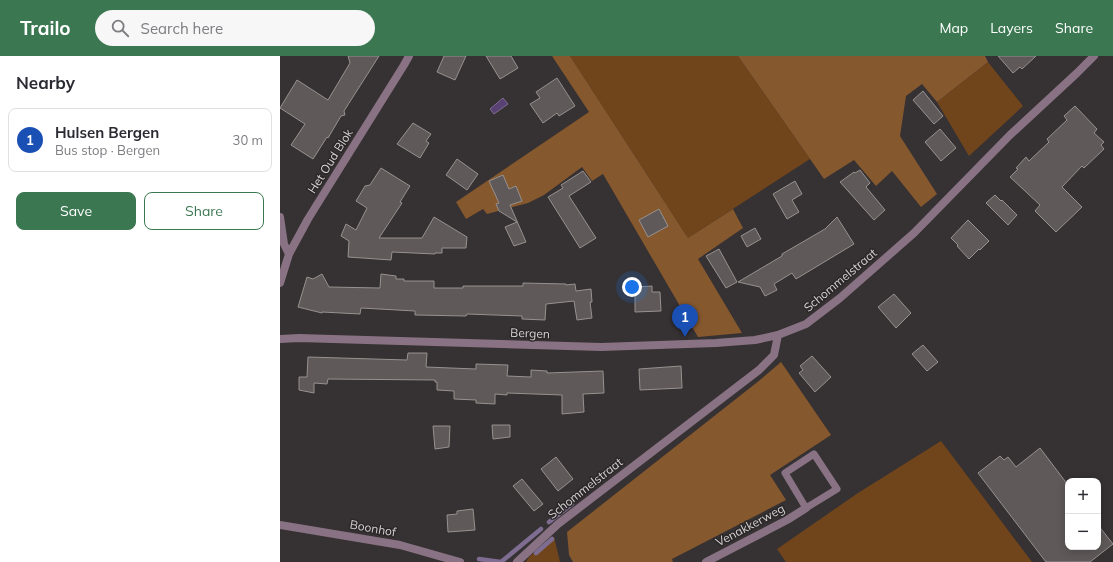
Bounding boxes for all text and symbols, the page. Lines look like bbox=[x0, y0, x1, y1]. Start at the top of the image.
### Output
search box bbox=[95, 10, 375, 46]
text: Trailo bbox=[20, 16, 71, 40]
icon: search bbox=[109, 17, 131, 39]
text: Search here bbox=[141, 19, 223, 38]
text: Map bbox=[939, 19, 968, 37]
text: Layers bbox=[990, 19, 1033, 37]
text: Share bbox=[1055, 19, 1093, 37]
text: Nearby bbox=[16, 72, 75, 93]
text: Hulsen Bergen bbox=[55, 123, 159, 142]
street label: Het Oud Blok bbox=[304, 125, 356, 196]
text: 1 bbox=[26, 132, 34, 148]
text: 30 m bbox=[233, 132, 263, 148]
text: Bus stop · Bergen bbox=[55, 142, 160, 158]
button: Save bbox=[16, 192, 136, 230]
button: Share bbox=[144, 192, 264, 230]
street label: Schommelstraat bbox=[800, 245, 880, 315]
your location bbox=[622, 277, 642, 297]
pin: 1 bbox=[672, 304, 698, 337]
street label: Bergen bbox=[510, 325, 550, 341]
street label: Schommelstraat bbox=[545, 454, 625, 522]
map controls bbox=[1065, 478, 1101, 550]
button: + bbox=[1065, 478, 1101, 514]
street label: Venakkerweg bbox=[713, 501, 787, 549]
button: − bbox=[1065, 514, 1101, 550]
street label: Boonhof bbox=[349, 517, 398, 540]

